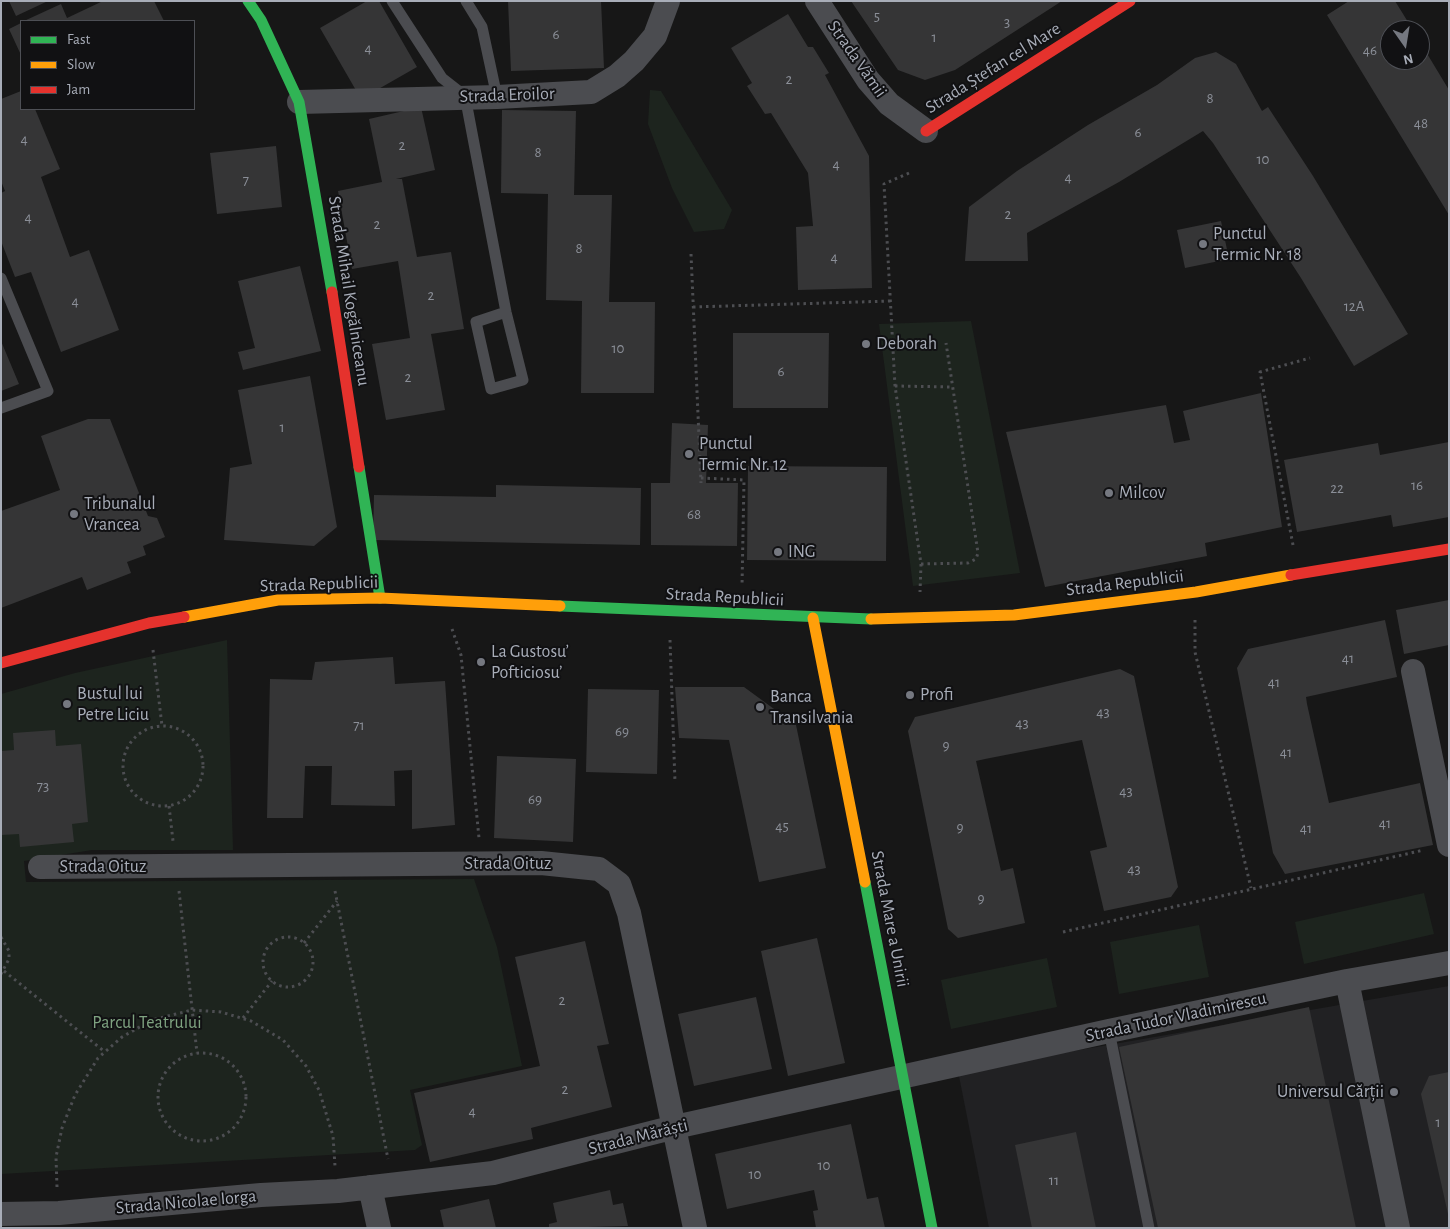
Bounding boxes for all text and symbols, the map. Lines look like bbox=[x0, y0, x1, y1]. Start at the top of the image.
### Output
house number: 5 bbox=[874, 7, 880, 25]
house number: 3 bbox=[1004, 13, 1010, 31]
street label: Strada Vămii bbox=[823, 16, 891, 102]
street label: Strada Ștefan cel Mare bbox=[921, 18, 1065, 118]
legend bbox=[20, 20, 195, 110]
north arrow bbox=[1380, 20, 1430, 70]
house number: 6 bbox=[552, 25, 560, 43]
house number: 1 bbox=[931, 28, 937, 46]
text: Fast bbox=[67, 32, 90, 47]
house number: 4 bbox=[364, 39, 372, 57]
house number: 46 bbox=[1363, 41, 1377, 59]
text: N bbox=[1402, 51, 1414, 67]
text: Slow bbox=[67, 57, 95, 72]
house number: 2 bbox=[786, 70, 792, 88]
text: Jam bbox=[67, 82, 90, 97]
street label: Strada Eroilor bbox=[459, 83, 555, 107]
house number: 8 bbox=[1206, 89, 1214, 107]
house number: 48 bbox=[1414, 114, 1428, 132]
house number: 6 bbox=[1134, 123, 1142, 141]
house number: 4 bbox=[20, 130, 28, 148]
house number: 2 bbox=[399, 136, 405, 154]
house number: 8 bbox=[534, 143, 542, 161]
house number: 10 bbox=[1256, 150, 1270, 168]
house number: 4 bbox=[832, 155, 840, 173]
house number: 4 bbox=[1064, 168, 1072, 186]
house number: 7 bbox=[243, 171, 249, 189]
street label: Strada Mihail Kogălniceanu bbox=[323, 195, 375, 387]
house number: 2 bbox=[1005, 205, 1011, 223]
house number: 4 bbox=[24, 208, 32, 226]
house number: 2 bbox=[374, 215, 380, 233]
place label: Punctul Termic Nr. 18 bbox=[1213, 223, 1302, 266]
marker: Punctul Termic Nr. 18 bbox=[1197, 238, 1209, 250]
house number: 8 bbox=[575, 239, 583, 257]
house number: 4 bbox=[830, 248, 838, 266]
house number: 2 bbox=[428, 286, 434, 304]
house number: 4 bbox=[71, 292, 79, 310]
house number: 12A bbox=[1344, 297, 1364, 315]
place label: Deborah bbox=[876, 333, 937, 355]
marker: Deborah bbox=[860, 338, 872, 350]
house number: 10 bbox=[611, 339, 625, 357]
house number: 6 bbox=[777, 362, 785, 380]
house number: 2 bbox=[405, 368, 411, 386]
house number: 1 bbox=[279, 418, 285, 436]
place label: Punctul Termic Nr. 12 bbox=[699, 433, 787, 476]
marker: Punctul Termic Nr. 12 bbox=[683, 448, 695, 460]
house number: 16 bbox=[1411, 476, 1423, 494]
house number: 22 bbox=[1330, 479, 1344, 497]
place label: Milcov bbox=[1119, 482, 1165, 504]
marker: Milcov bbox=[1103, 487, 1115, 499]
place label: Tribunalul Vrancea bbox=[84, 493, 156, 536]
house number: 68 bbox=[687, 505, 701, 523]
marker: Tribunalul Vrancea bbox=[68, 508, 80, 520]
place label: ING bbox=[788, 541, 816, 563]
marker: ING bbox=[772, 546, 784, 558]
street label: Strada Republicii bbox=[1065, 565, 1185, 601]
street label: Strada Republicii bbox=[259, 571, 379, 597]
street label: Strada Republicii bbox=[665, 583, 785, 611]
place label: La Gustosu’ Pofticiosu’ bbox=[491, 641, 569, 684]
house number: 41 bbox=[1342, 649, 1354, 667]
marker: La Gustosu’ Pofticiosu’ bbox=[475, 656, 487, 668]
house number: 41 bbox=[1268, 673, 1280, 691]
place label: Bustul lui Petre Liciu bbox=[77, 683, 149, 726]
place label: Profi bbox=[920, 684, 953, 706]
place label: Banca Transilvania bbox=[770, 686, 854, 729]
marker: Profi bbox=[904, 689, 916, 701]
marker: Bustul lui Petre Liciu bbox=[61, 698, 73, 710]
marker: Banca Transilvania bbox=[754, 701, 766, 713]
house number: 43 bbox=[1096, 703, 1110, 721]
house number: 43 bbox=[1015, 714, 1029, 732]
house number: 71 bbox=[353, 716, 365, 734]
house number: 69 bbox=[615, 722, 629, 740]
house number: 9 bbox=[942, 736, 950, 754]
house number: 41 bbox=[1280, 743, 1292, 761]
house number: 73 bbox=[37, 777, 49, 795]
house number: 43 bbox=[1119, 782, 1133, 800]
house number: 69 bbox=[528, 790, 542, 808]
house number: 41 bbox=[1379, 814, 1391, 832]
house number: 45 bbox=[775, 817, 789, 835]
house number: 9 bbox=[956, 818, 964, 836]
house number: 41 bbox=[1300, 819, 1312, 837]
street label: Strada Mare a Unirii bbox=[866, 849, 914, 989]
street label: Strada Oituz bbox=[465, 853, 551, 875]
street label: Strada Oituz bbox=[60, 856, 146, 878]
house number: 43 bbox=[1127, 860, 1141, 878]
house number: 9 bbox=[977, 889, 985, 907]
street label: Strada Tudor Vladimirescu bbox=[1084, 987, 1268, 1047]
house number: 2 bbox=[559, 991, 565, 1009]
park label: Parcul Teatrului bbox=[92, 1012, 202, 1034]
house number: 2 bbox=[562, 1080, 568, 1098]
place label: Universul Cărții bbox=[1277, 1081, 1384, 1103]
marker: Universul Cărții bbox=[1388, 1086, 1400, 1098]
house number: 4 bbox=[468, 1102, 476, 1120]
house number: 1 bbox=[1435, 1113, 1441, 1131]
street label: Strada Mărăști bbox=[586, 1114, 690, 1160]
house number: 10 bbox=[817, 1156, 831, 1174]
house number: 10 bbox=[748, 1165, 762, 1183]
house number: 11 bbox=[1049, 1171, 1059, 1189]
street label: Strada Nicolae Iorga bbox=[115, 1185, 257, 1219]

